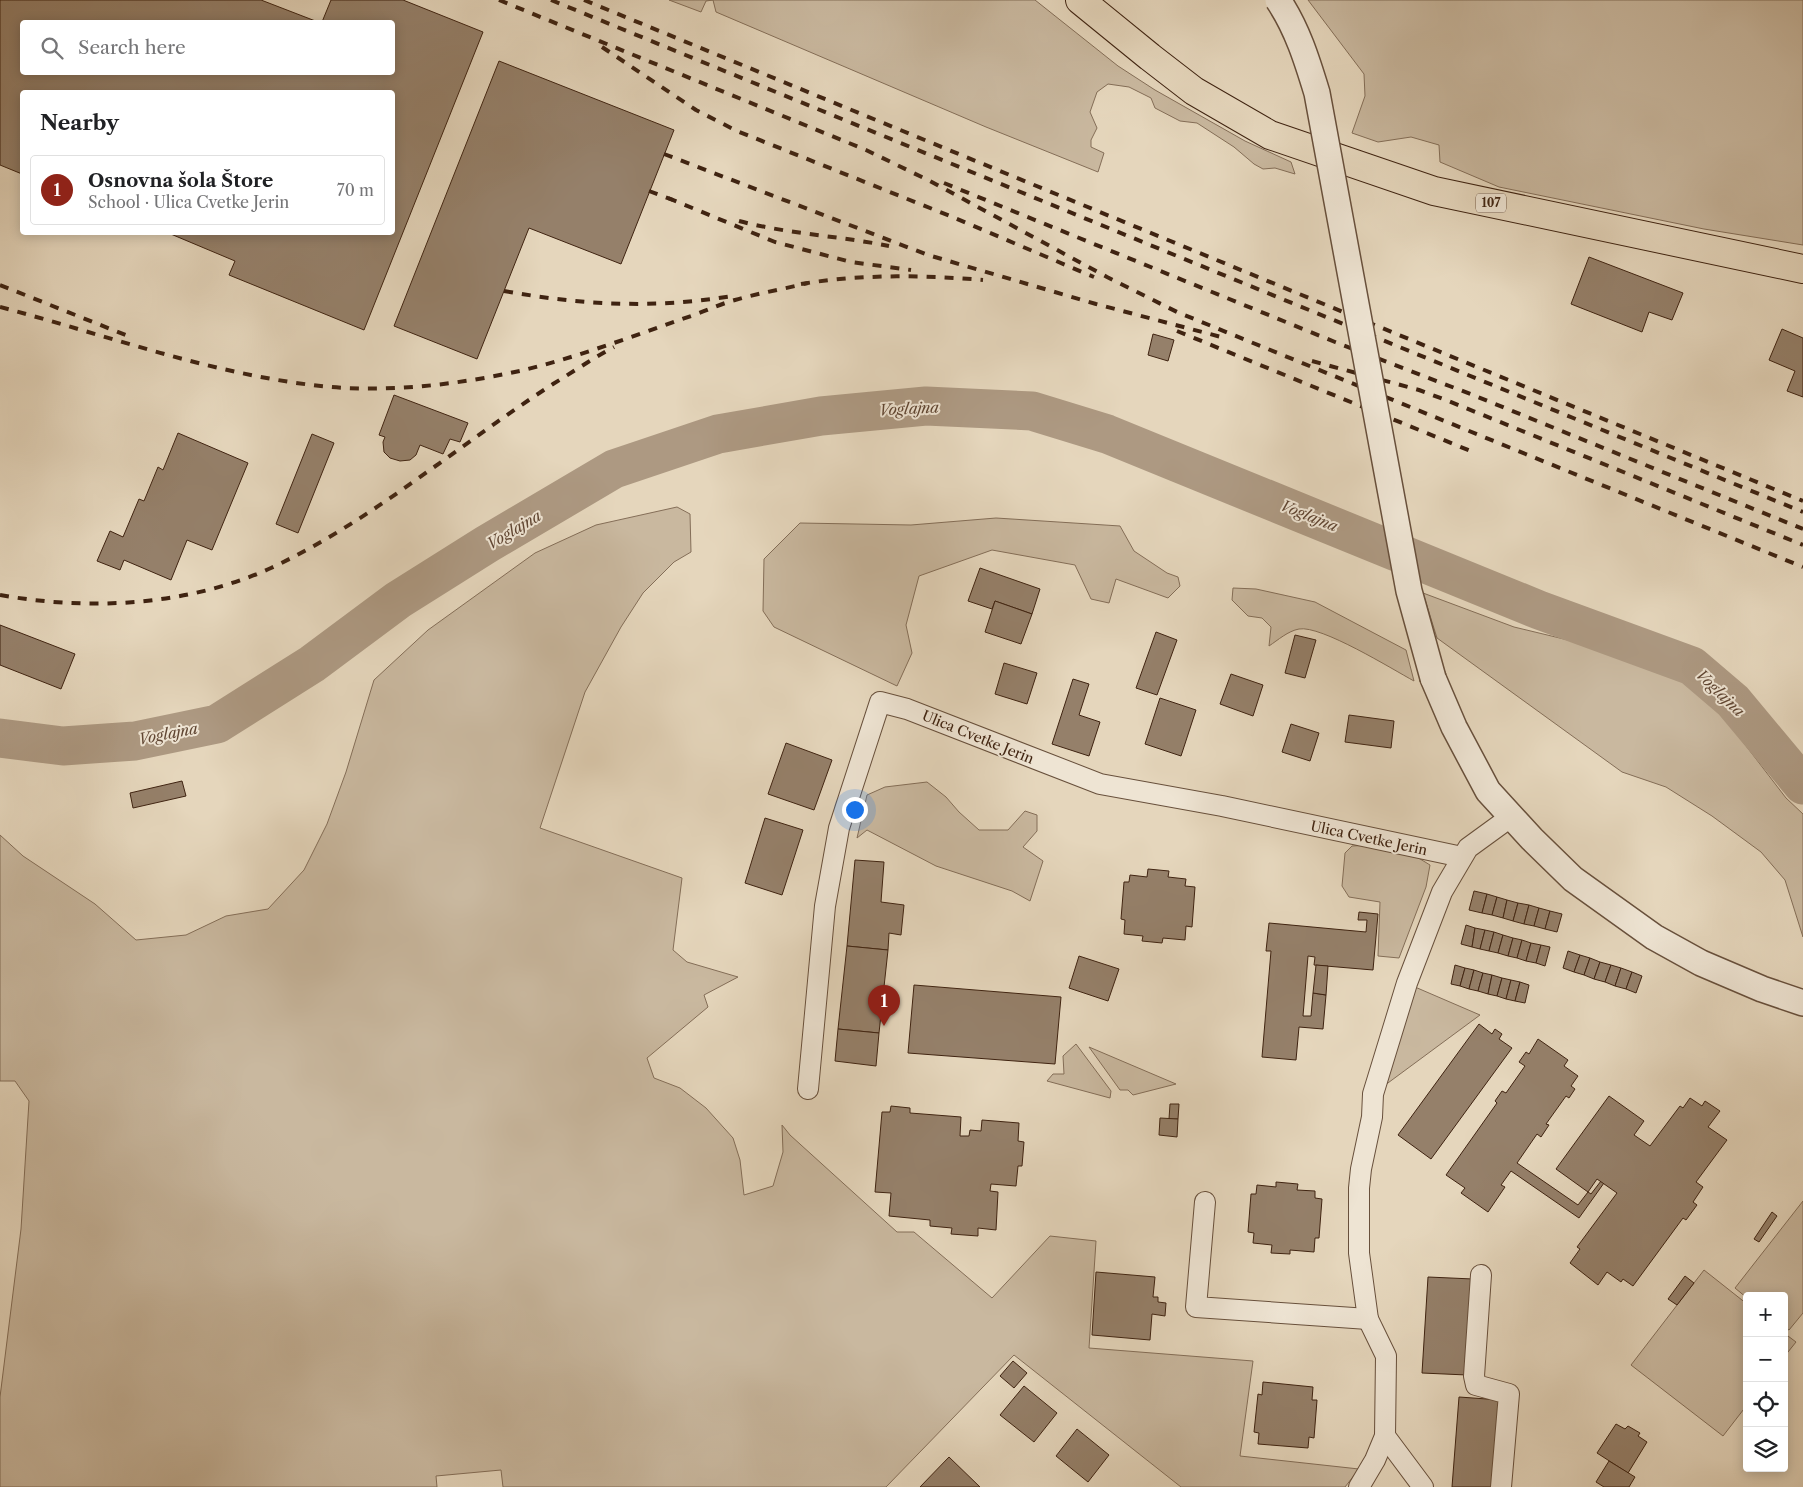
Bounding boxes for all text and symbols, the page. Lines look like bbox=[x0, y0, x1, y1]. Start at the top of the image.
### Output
search box bbox=[20, 20, 395, 75]
icon: search bbox=[38, 34, 66, 62]
text: Search here bbox=[78, 36, 186, 59]
text: Nearby bbox=[40, 110, 119, 135]
text: Osnovna šola Štore bbox=[88, 169, 273, 192]
text: 1 bbox=[53, 180, 61, 200]
text: 70 m bbox=[337, 180, 374, 200]
text: School · Ulica Cvetke Jerin bbox=[88, 192, 289, 212]
road number: 107 bbox=[1476, 194, 1506, 212]
water label: Voglajna bbox=[879, 397, 940, 420]
water label: Voglajna bbox=[1278, 495, 1341, 536]
water label: Voglajna bbox=[483, 506, 544, 553]
water label: Voglajna bbox=[1692, 665, 1749, 720]
street label: Ulica Cvetke Jerin bbox=[919, 706, 1037, 768]
water label: Voglajna bbox=[137, 718, 199, 749]
your location bbox=[842, 797, 868, 823]
street label: Ulica Cvetke Jerin bbox=[1309, 817, 1429, 859]
pin: 1 bbox=[868, 985, 900, 1026]
map controls bbox=[1743, 1292, 1788, 1472]
button: + bbox=[1743, 1292, 1788, 1337]
button: − bbox=[1743, 1337, 1788, 1382]
button: locate bbox=[1743, 1382, 1788, 1427]
button: layers bbox=[1743, 1427, 1788, 1472]

